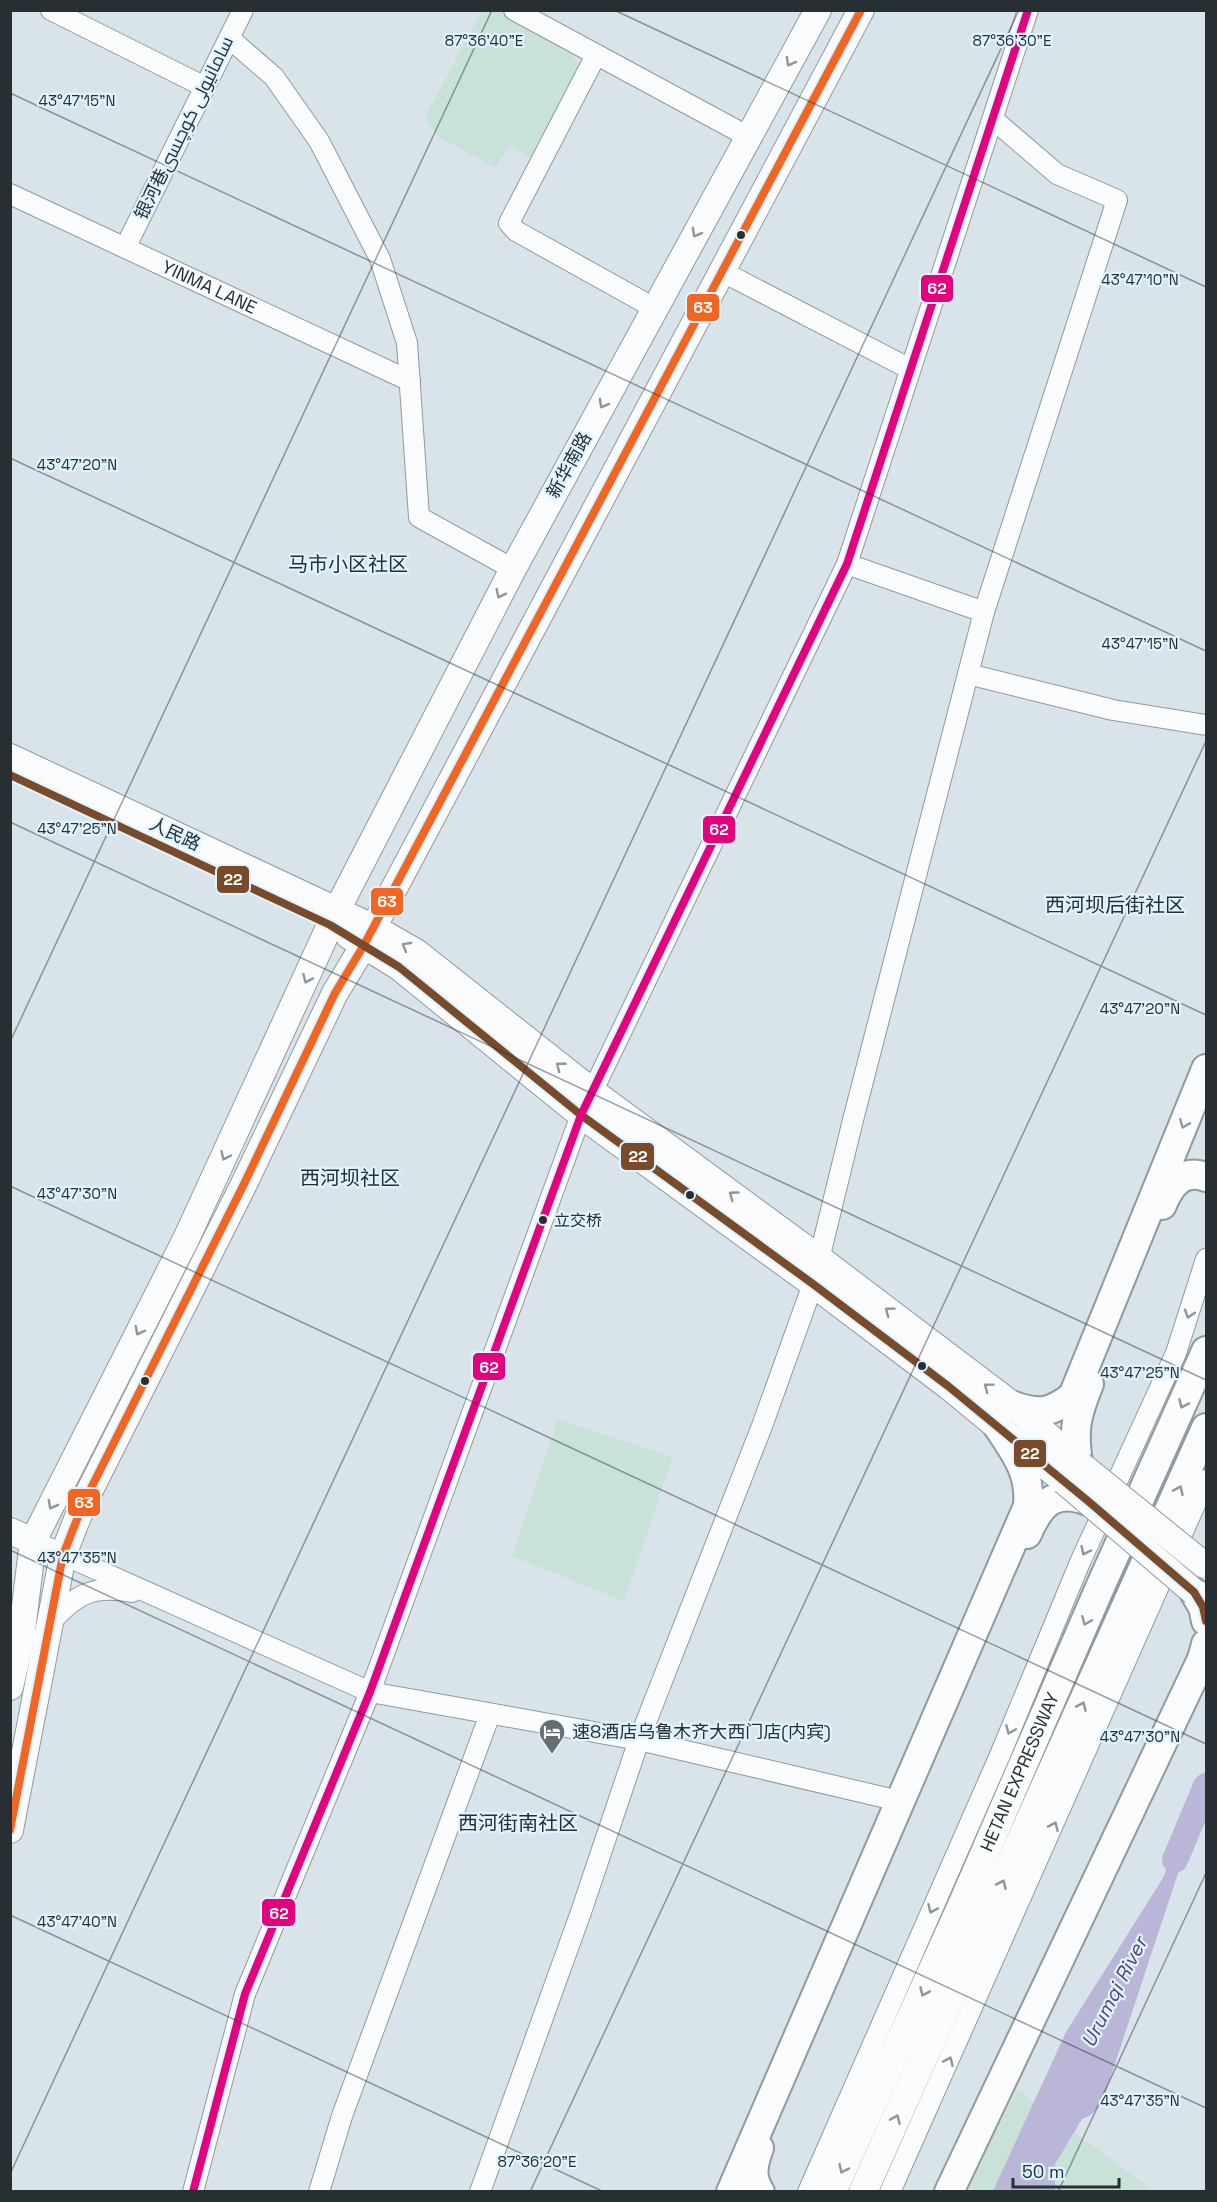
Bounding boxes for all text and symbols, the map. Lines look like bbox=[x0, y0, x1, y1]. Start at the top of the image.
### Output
text: 87°36'40"E bbox=[445, 31, 523, 50]
text: 87°36'30"E bbox=[973, 31, 1051, 50]
street label: 银河巷سامانيولى كوچىسى bbox=[129, 32, 239, 224]
one-way arrow bbox=[786, 56, 797, 66]
text: 43°47'15"N bbox=[39, 91, 115, 110]
one-way arrow bbox=[692, 227, 703, 237]
unlabelled marker bbox=[735, 229, 747, 241]
street label: YINMA LANE bbox=[158, 255, 261, 319]
text: 43°47'10"N bbox=[1101, 270, 1179, 289]
line badge: 62 bbox=[920, 274, 954, 303]
text: 62 bbox=[927, 278, 947, 299]
line badge: 63 bbox=[686, 293, 720, 322]
text: 63 bbox=[693, 297, 713, 318]
one-way arrow bbox=[599, 398, 610, 408]
street label: 新华南路 bbox=[541, 428, 596, 502]
text: 43°47'20"N bbox=[37, 455, 117, 474]
district label: 马市小区社区 bbox=[288, 551, 408, 577]
one-way arrow bbox=[496, 588, 507, 598]
text: 43°47'15"N bbox=[1102, 634, 1178, 653]
street label: 人民路 bbox=[146, 812, 205, 855]
line badge: 62 bbox=[702, 815, 736, 844]
text: 43°47'25"N bbox=[37, 819, 117, 838]
text: 62 bbox=[709, 819, 729, 840]
line badge: 22 bbox=[216, 865, 250, 894]
text: 22 bbox=[223, 869, 243, 890]
line badge: 63 bbox=[370, 887, 404, 916]
text: 63 bbox=[377, 891, 397, 912]
district label: 西河坝后街社区 bbox=[1045, 892, 1185, 918]
one-way arrow bbox=[402, 942, 412, 953]
one-way arrow bbox=[302, 972, 314, 983]
text: 43°47'20"N bbox=[1100, 999, 1180, 1018]
one-way arrow bbox=[556, 1062, 567, 1073]
one-way arrow bbox=[1179, 1117, 1191, 1128]
line badge: 22 bbox=[620, 1142, 655, 1171]
text: 22 bbox=[628, 1146, 648, 1167]
one-way arrow bbox=[220, 1149, 232, 1160]
district label: 西河坝社区 bbox=[300, 1165, 400, 1191]
text: 43°47'30"N bbox=[37, 1184, 117, 1203]
unlabelled marker bbox=[684, 1189, 696, 1201]
one-way arrow bbox=[729, 1191, 740, 1202]
place label: 立交桥 bbox=[554, 1210, 602, 1231]
marker: 立交桥 bbox=[537, 1214, 549, 1226]
one-way arrow bbox=[885, 1308, 896, 1319]
one-way arrow bbox=[1184, 1308, 1196, 1319]
one-way arrow bbox=[135, 1325, 147, 1336]
line badge: 62 bbox=[472, 1352, 506, 1381]
text: 62 bbox=[479, 1357, 499, 1378]
unlabelled marker bbox=[916, 1360, 928, 1372]
text: 43°47'25"N bbox=[1100, 1363, 1180, 1382]
unlabelled marker bbox=[139, 1375, 151, 1387]
one-way arrow bbox=[984, 1383, 995, 1394]
one-way arrow bbox=[1178, 1398, 1190, 1409]
line badge: 22 bbox=[1013, 1439, 1047, 1468]
text: 22 bbox=[1020, 1443, 1040, 1464]
one-way arrow bbox=[1172, 1485, 1184, 1496]
line badge: 63 bbox=[67, 1488, 101, 1517]
text: 63 bbox=[74, 1492, 94, 1513]
one-way arrow bbox=[48, 1499, 59, 1510]
one-way arrow bbox=[1081, 1544, 1093, 1555]
text: 43°47'35"N bbox=[37, 1548, 117, 1567]
one-way arrow bbox=[1081, 1614, 1093, 1625]
street label: HETAN EXPRESSWAY bbox=[975, 1689, 1064, 1855]
one-way arrow bbox=[1075, 1701, 1087, 1712]
hotel icon: 速8酒店乌鲁木齐大西门店(内宾) bbox=[537, 1717, 567, 1755]
place label: 速8酒店乌鲁木齐大西门店(内宾) bbox=[572, 1720, 831, 1743]
one-way arrow bbox=[1005, 1724, 1017, 1735]
text: 43°47'30"N bbox=[1100, 1727, 1180, 1746]
district label: 西河街南社区 bbox=[458, 1810, 578, 1836]
one-way arrow bbox=[1046, 1821, 1058, 1832]
one-way arrow bbox=[995, 1879, 1007, 1890]
line badge: 62 bbox=[261, 1898, 296, 1927]
text: 62 bbox=[269, 1903, 289, 1924]
one-way arrow bbox=[927, 1903, 939, 1914]
text: 43°47'40"N bbox=[37, 1912, 117, 1931]
water label: Urumqi River bbox=[1075, 1930, 1154, 2052]
one-way arrow bbox=[919, 1985, 931, 1996]
one-way arrow bbox=[941, 2057, 953, 2068]
text: 43°47'35"N bbox=[1100, 2091, 1180, 2110]
one-way arrow bbox=[889, 2114, 901, 2125]
scale bar bbox=[1013, 2151, 1120, 2189]
text: 87°36'20"E bbox=[498, 2152, 576, 2171]
text: 50 m bbox=[1022, 2160, 1064, 2183]
one-way arrow bbox=[838, 2163, 850, 2174]

